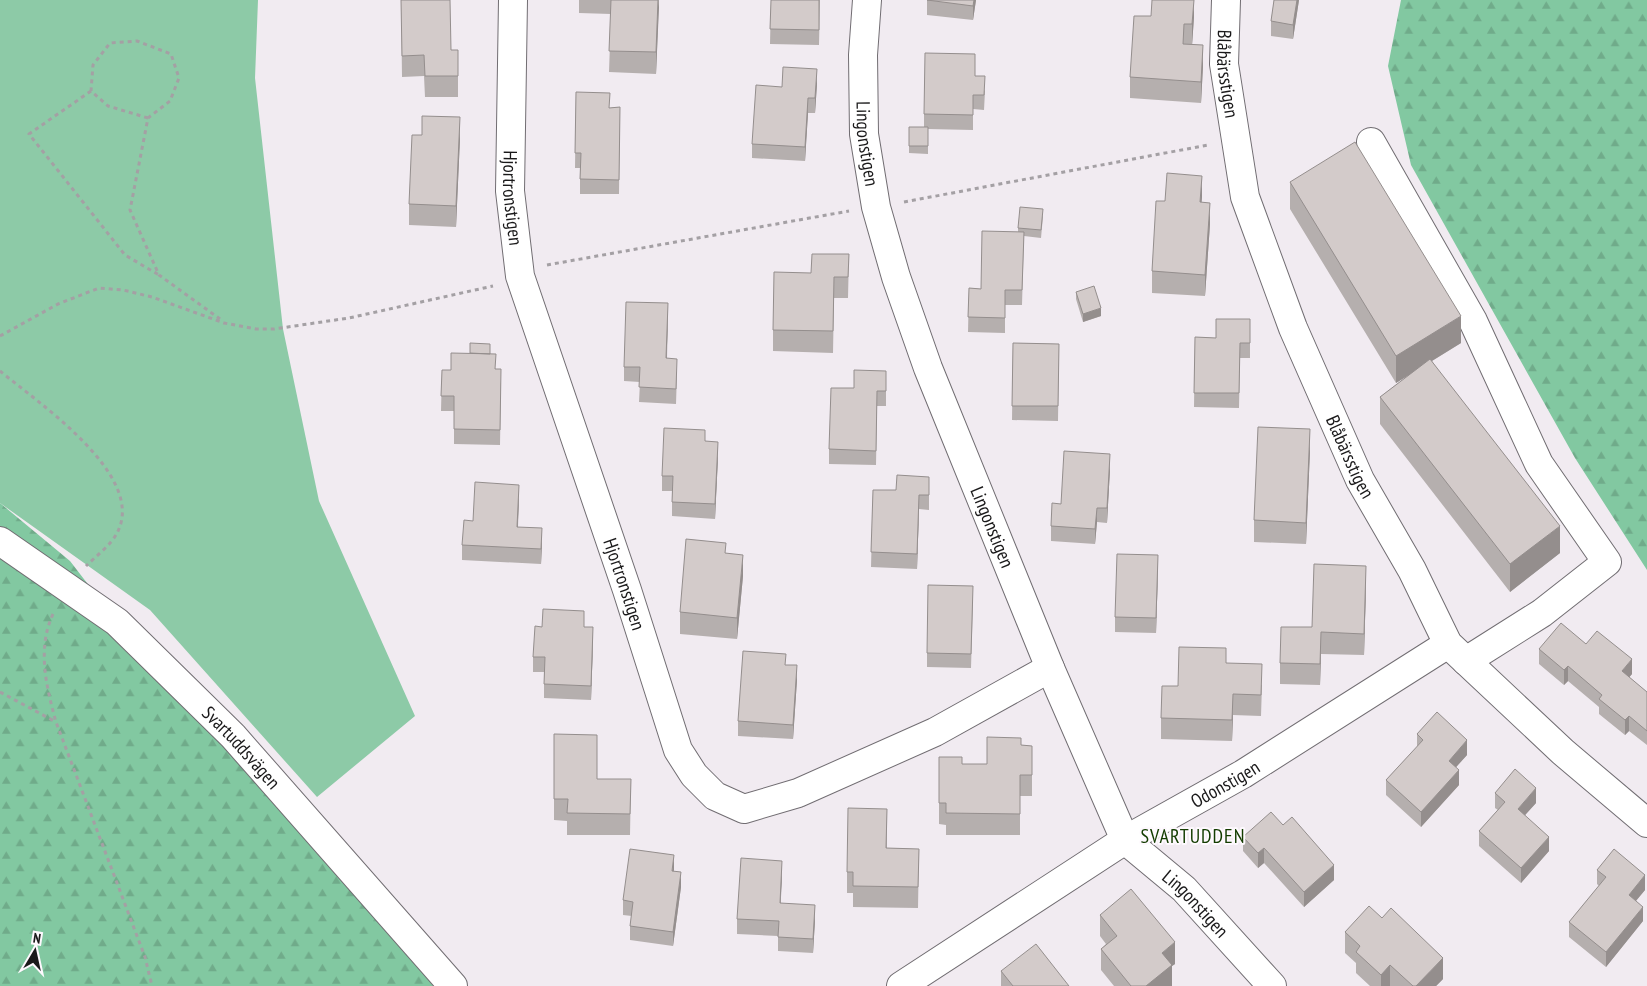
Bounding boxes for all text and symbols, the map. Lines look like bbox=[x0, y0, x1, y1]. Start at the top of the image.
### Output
street label: Blåbärsstigen bbox=[1212, 29, 1244, 120]
street label: Lingonstigen bbox=[852, 101, 884, 188]
street label: Hjortronstigen bbox=[498, 150, 528, 247]
street label: Blåbärsstigen bbox=[1321, 411, 1380, 503]
street label: Lingonstigen bbox=[965, 483, 1020, 571]
street label: Hjortronstigen bbox=[598, 535, 651, 633]
street label: Svartuddsvägen bbox=[197, 701, 286, 794]
street label: Odonstigen bbox=[1186, 755, 1264, 813]
district label: SVARTUDDEN bbox=[1141, 823, 1245, 849]
street label: Lingonstigen bbox=[1158, 864, 1234, 942]
north arrow bbox=[10, 926, 60, 976]
text: N bbox=[32, 929, 42, 948]

